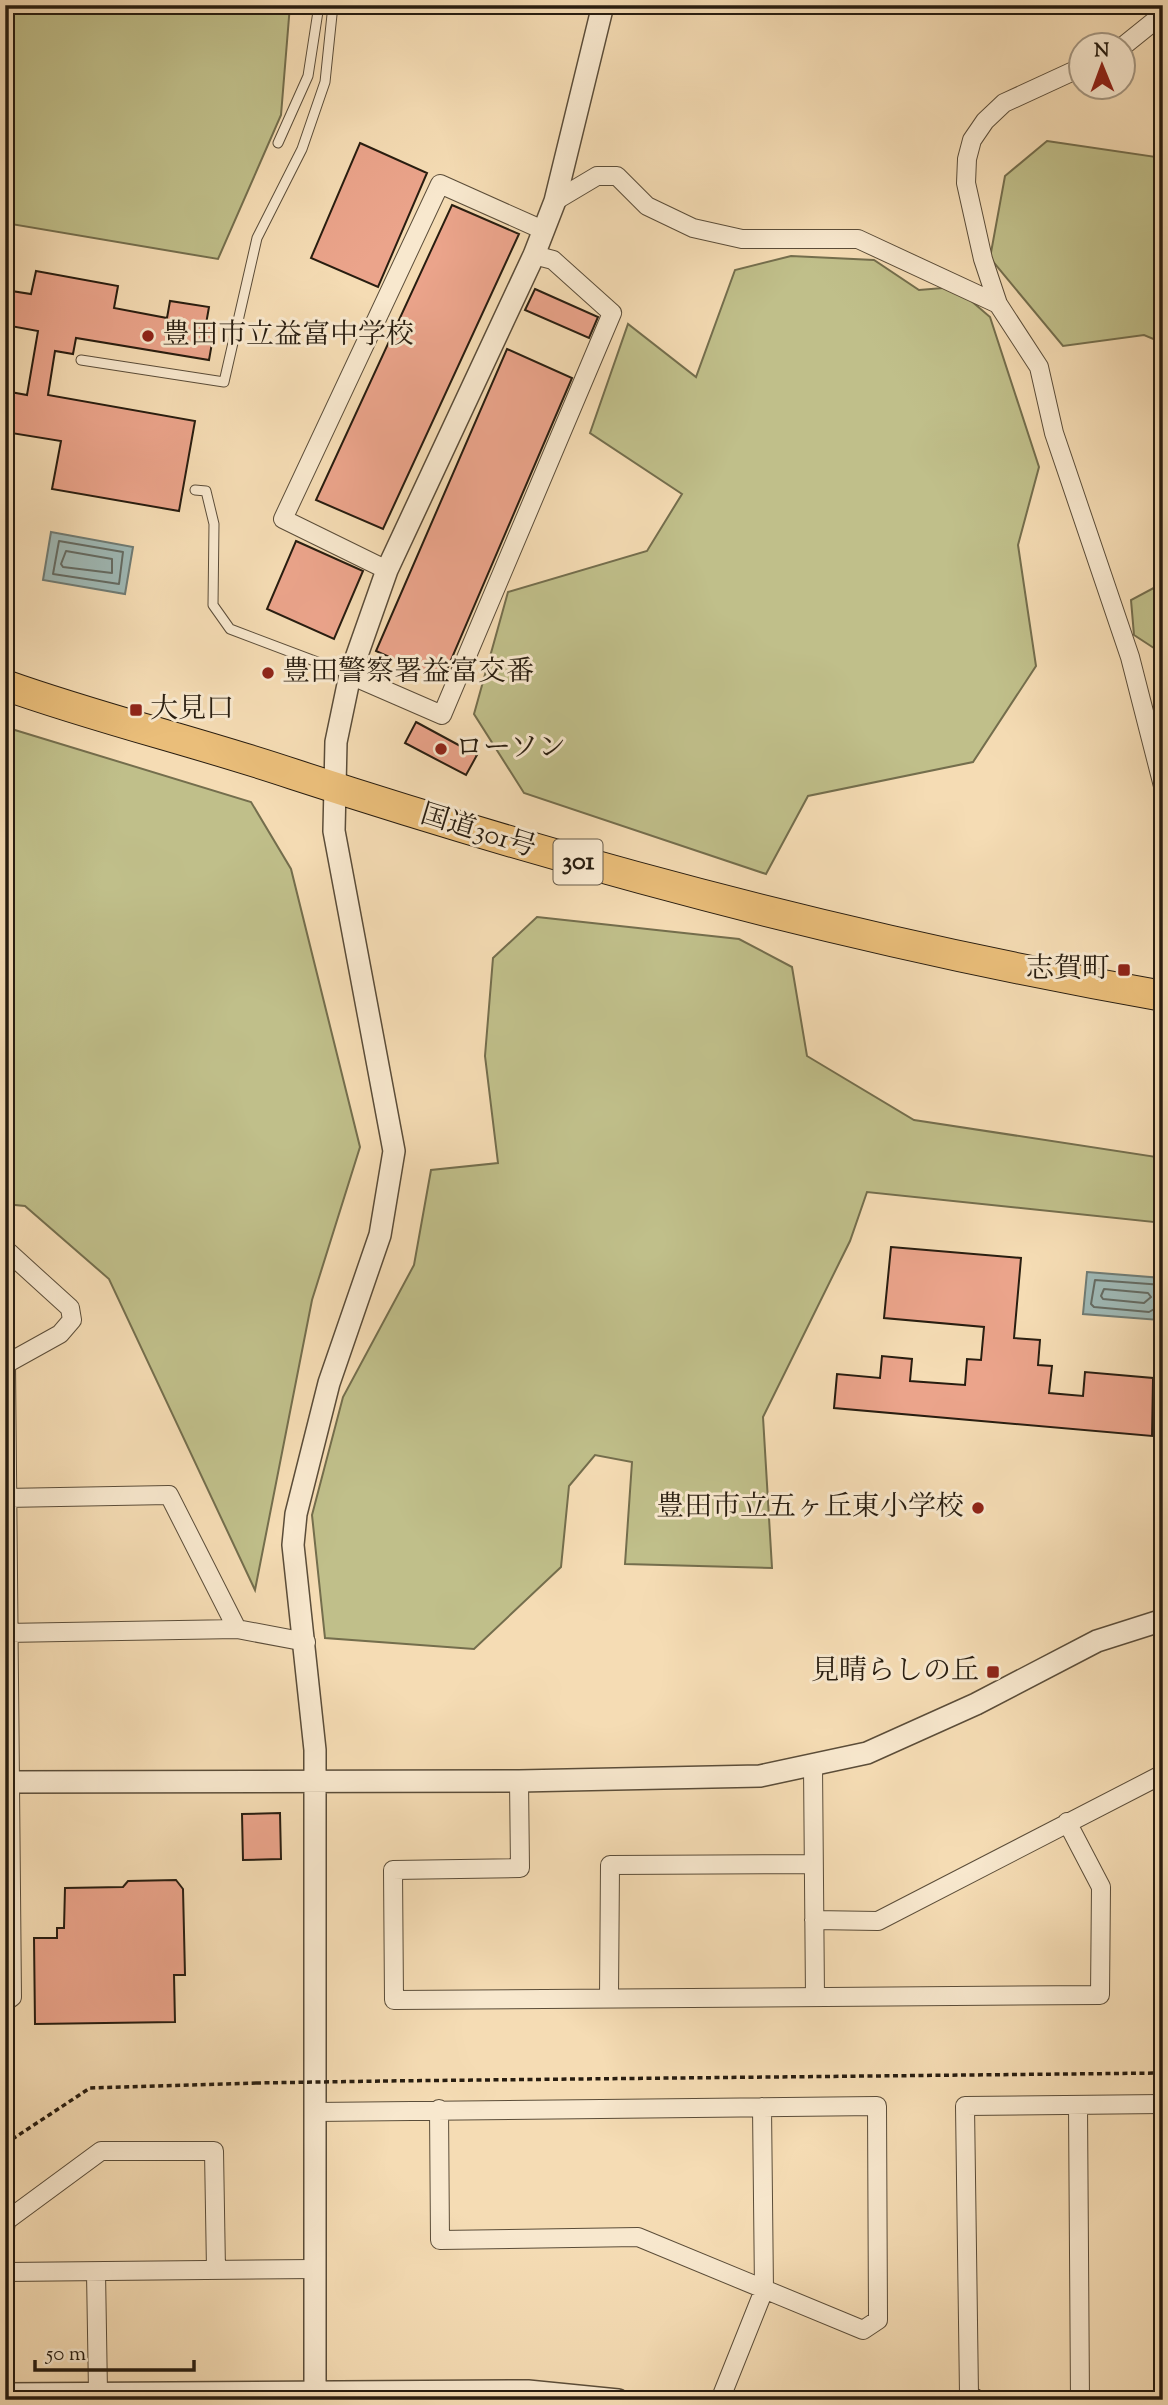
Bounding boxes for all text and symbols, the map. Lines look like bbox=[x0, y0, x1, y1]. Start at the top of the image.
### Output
north arrow bbox=[1066, 32, 1136, 102]
text: N bbox=[1094, 38, 1110, 65]
place label: 豊田市立益富中学校 bbox=[162, 316, 414, 356]
marker: 豊田市立益富中学校 bbox=[140, 328, 156, 344]
place label: 豊田警察署益富交番 bbox=[282, 653, 534, 693]
marker: 豊田警察署益富交番 bbox=[260, 665, 276, 681]
place label: 大見口 bbox=[150, 690, 234, 730]
marker: 大見口 bbox=[128, 702, 144, 718]
place label: ローソン bbox=[455, 729, 566, 769]
marker: ローソン bbox=[433, 741, 449, 757]
street label: 国道301号 bbox=[415, 795, 541, 869]
road number: 301 bbox=[554, 840, 602, 884]
place label: 志賀町 bbox=[1026, 950, 1110, 990]
marker: 志賀町 bbox=[1116, 962, 1132, 978]
place label: 豊田市立五ヶ丘東小学校 bbox=[656, 1488, 964, 1528]
marker: 豊田市立五ヶ丘東小学校 bbox=[970, 1500, 986, 1516]
place label: 見晴らしの丘 bbox=[811, 1652, 979, 1692]
marker: 見晴らしの丘 bbox=[985, 1664, 1001, 1680]
scale bar bbox=[35, 2328, 194, 2372]
text: 50 m bbox=[45, 2340, 86, 2370]

